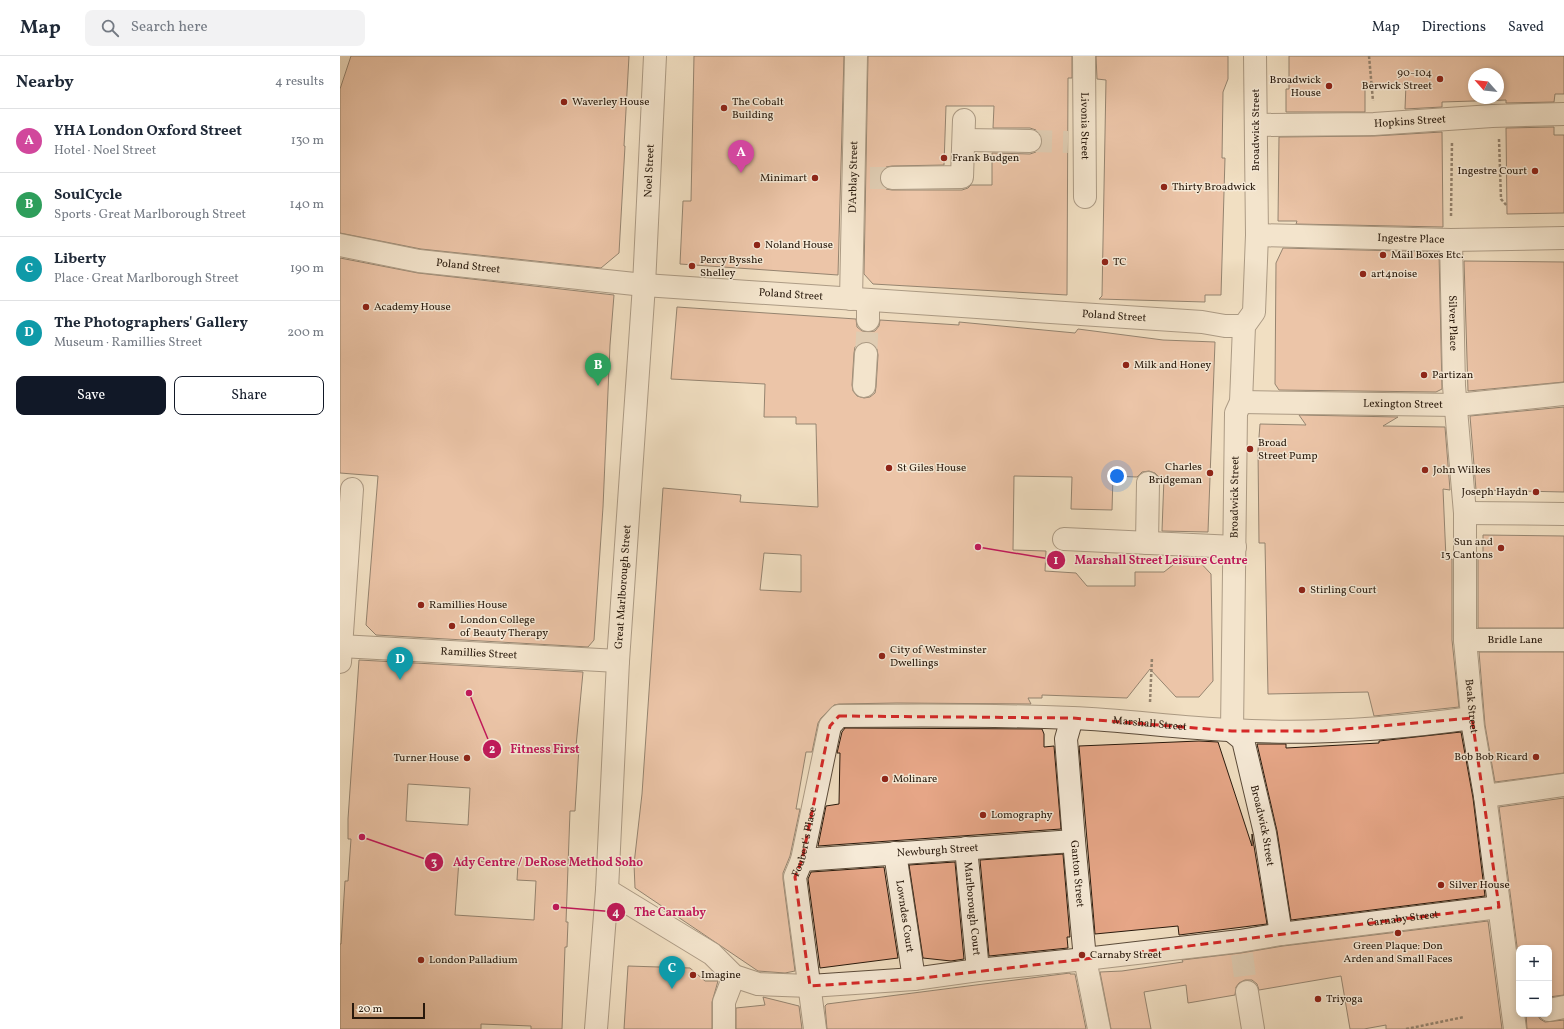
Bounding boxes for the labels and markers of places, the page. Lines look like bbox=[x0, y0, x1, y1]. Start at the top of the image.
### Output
place label: 90-104 Berwick Street bbox=[1362, 66, 1432, 94]
place label: Broadwick House bbox=[1270, 73, 1321, 101]
marker: 90-104 Berwick Street bbox=[1435, 74, 1445, 84]
marker: Broadwick House bbox=[1324, 81, 1334, 91]
place label: Waverley House bbox=[572, 95, 649, 110]
place label: The Cobalt Building bbox=[732, 95, 784, 123]
marker: Waverley House bbox=[559, 97, 569, 107]
marker: The Cobalt Building bbox=[719, 103, 729, 113]
pin: A bbox=[728, 140, 754, 173]
place label: Frank Budgen bbox=[952, 151, 1020, 166]
marker: Frank Budgen bbox=[939, 153, 949, 163]
place label: Ingestre Court bbox=[1457, 164, 1527, 179]
marker: Ingestre Court bbox=[1530, 166, 1540, 176]
place label: Minimart bbox=[760, 171, 807, 186]
marker: Minimart bbox=[810, 173, 820, 183]
place label: Thirty Broadwick bbox=[1172, 180, 1256, 195]
marker: Thirty Broadwick bbox=[1159, 182, 1169, 192]
place label: Noland House bbox=[765, 238, 833, 253]
marker: Noland House bbox=[752, 240, 762, 250]
place label: Mail Boxes Etc. bbox=[1391, 248, 1464, 263]
marker: Mail Boxes Etc. bbox=[1378, 250, 1388, 260]
place label: Percy Bysshe Shelley bbox=[700, 253, 763, 281]
place label: TC bbox=[1113, 255, 1127, 270]
marker: TC bbox=[1100, 257, 1110, 267]
marker: Percy Bysshe Shelley bbox=[687, 261, 697, 271]
place label: art4noise bbox=[1371, 267, 1417, 282]
marker: art4noise bbox=[1358, 269, 1368, 279]
place label: Academy House bbox=[374, 300, 451, 315]
marker: Academy House bbox=[361, 302, 371, 312]
pin: B bbox=[585, 353, 611, 386]
place label: Milk and Honey bbox=[1134, 358, 1211, 373]
marker: Milk and Honey bbox=[1121, 360, 1131, 370]
place label: Partizan bbox=[1432, 368, 1474, 383]
marker: Partizan bbox=[1419, 370, 1429, 380]
place label: Broad Street Pump bbox=[1258, 436, 1318, 464]
marker: Broad Street Pump bbox=[1245, 444, 1255, 454]
place label: Charles Bridgeman bbox=[1148, 460, 1202, 488]
place label: St Giles House bbox=[897, 461, 966, 476]
marker: St Giles House bbox=[884, 463, 894, 473]
place label: John Wilkes bbox=[1433, 463, 1491, 478]
marker: John Wilkes bbox=[1420, 465, 1430, 475]
marker: Charles Bridgeman bbox=[1205, 468, 1215, 478]
place label: Joseph Haydn bbox=[1462, 485, 1528, 500]
marker: Joseph Haydn bbox=[1531, 487, 1541, 497]
place label: Sun and 13 Cantons bbox=[1441, 535, 1493, 563]
marker: Sun and 13 Cantons bbox=[1496, 543, 1506, 553]
callout: Marshall Street Leisure Centre bbox=[1046, 548, 1255, 572]
place label: Stirling Court bbox=[1310, 583, 1377, 598]
marker: Stirling Court bbox=[1297, 585, 1307, 595]
place label: Ramillies House bbox=[429, 598, 507, 613]
marker: Ramillies House bbox=[416, 600, 426, 610]
place label: London College of Beauty Therapy bbox=[460, 613, 548, 641]
marker: London College of Beauty Therapy bbox=[447, 621, 457, 631]
place label: City of Westminster Dwellings bbox=[890, 643, 987, 671]
pin: D bbox=[387, 647, 413, 680]
marker: City of Westminster Dwellings bbox=[877, 651, 887, 661]
callout: Fitness First bbox=[482, 737, 587, 761]
place label: Bob Bob Ricard bbox=[1454, 750, 1528, 765]
place label: Turner House bbox=[393, 751, 459, 766]
marker: Bob Bob Ricard bbox=[1531, 752, 1541, 762]
marker: Turner House bbox=[462, 753, 472, 763]
place label: Molinare bbox=[893, 772, 937, 787]
marker: Molinare bbox=[880, 774, 890, 784]
place label: Lomography bbox=[991, 808, 1053, 823]
marker: Lomography bbox=[978, 810, 988, 820]
callout: Ady Centre / DeRose Method Soho bbox=[424, 850, 651, 874]
place label: Silver House bbox=[1449, 878, 1510, 893]
marker: Silver House bbox=[1436, 880, 1446, 890]
callout: The Carnaby bbox=[606, 900, 714, 924]
marker: Green Plaque: Don Arden and Small Faces bbox=[1393, 928, 1403, 938]
place label: Green Plaque: Don Arden and Small Faces bbox=[1344, 939, 1453, 967]
place label: Carnaby Street bbox=[1090, 948, 1162, 963]
marker: Carnaby Street bbox=[1077, 950, 1087, 960]
place label: London Palladium bbox=[429, 953, 518, 968]
marker: London Palladium bbox=[416, 955, 426, 965]
pin: C bbox=[659, 956, 685, 989]
place label: Imagine bbox=[701, 968, 741, 983]
marker: Imagine bbox=[688, 970, 698, 980]
place label: Triyoga bbox=[1326, 992, 1363, 1007]
marker: Triyoga bbox=[1313, 994, 1323, 1004]

